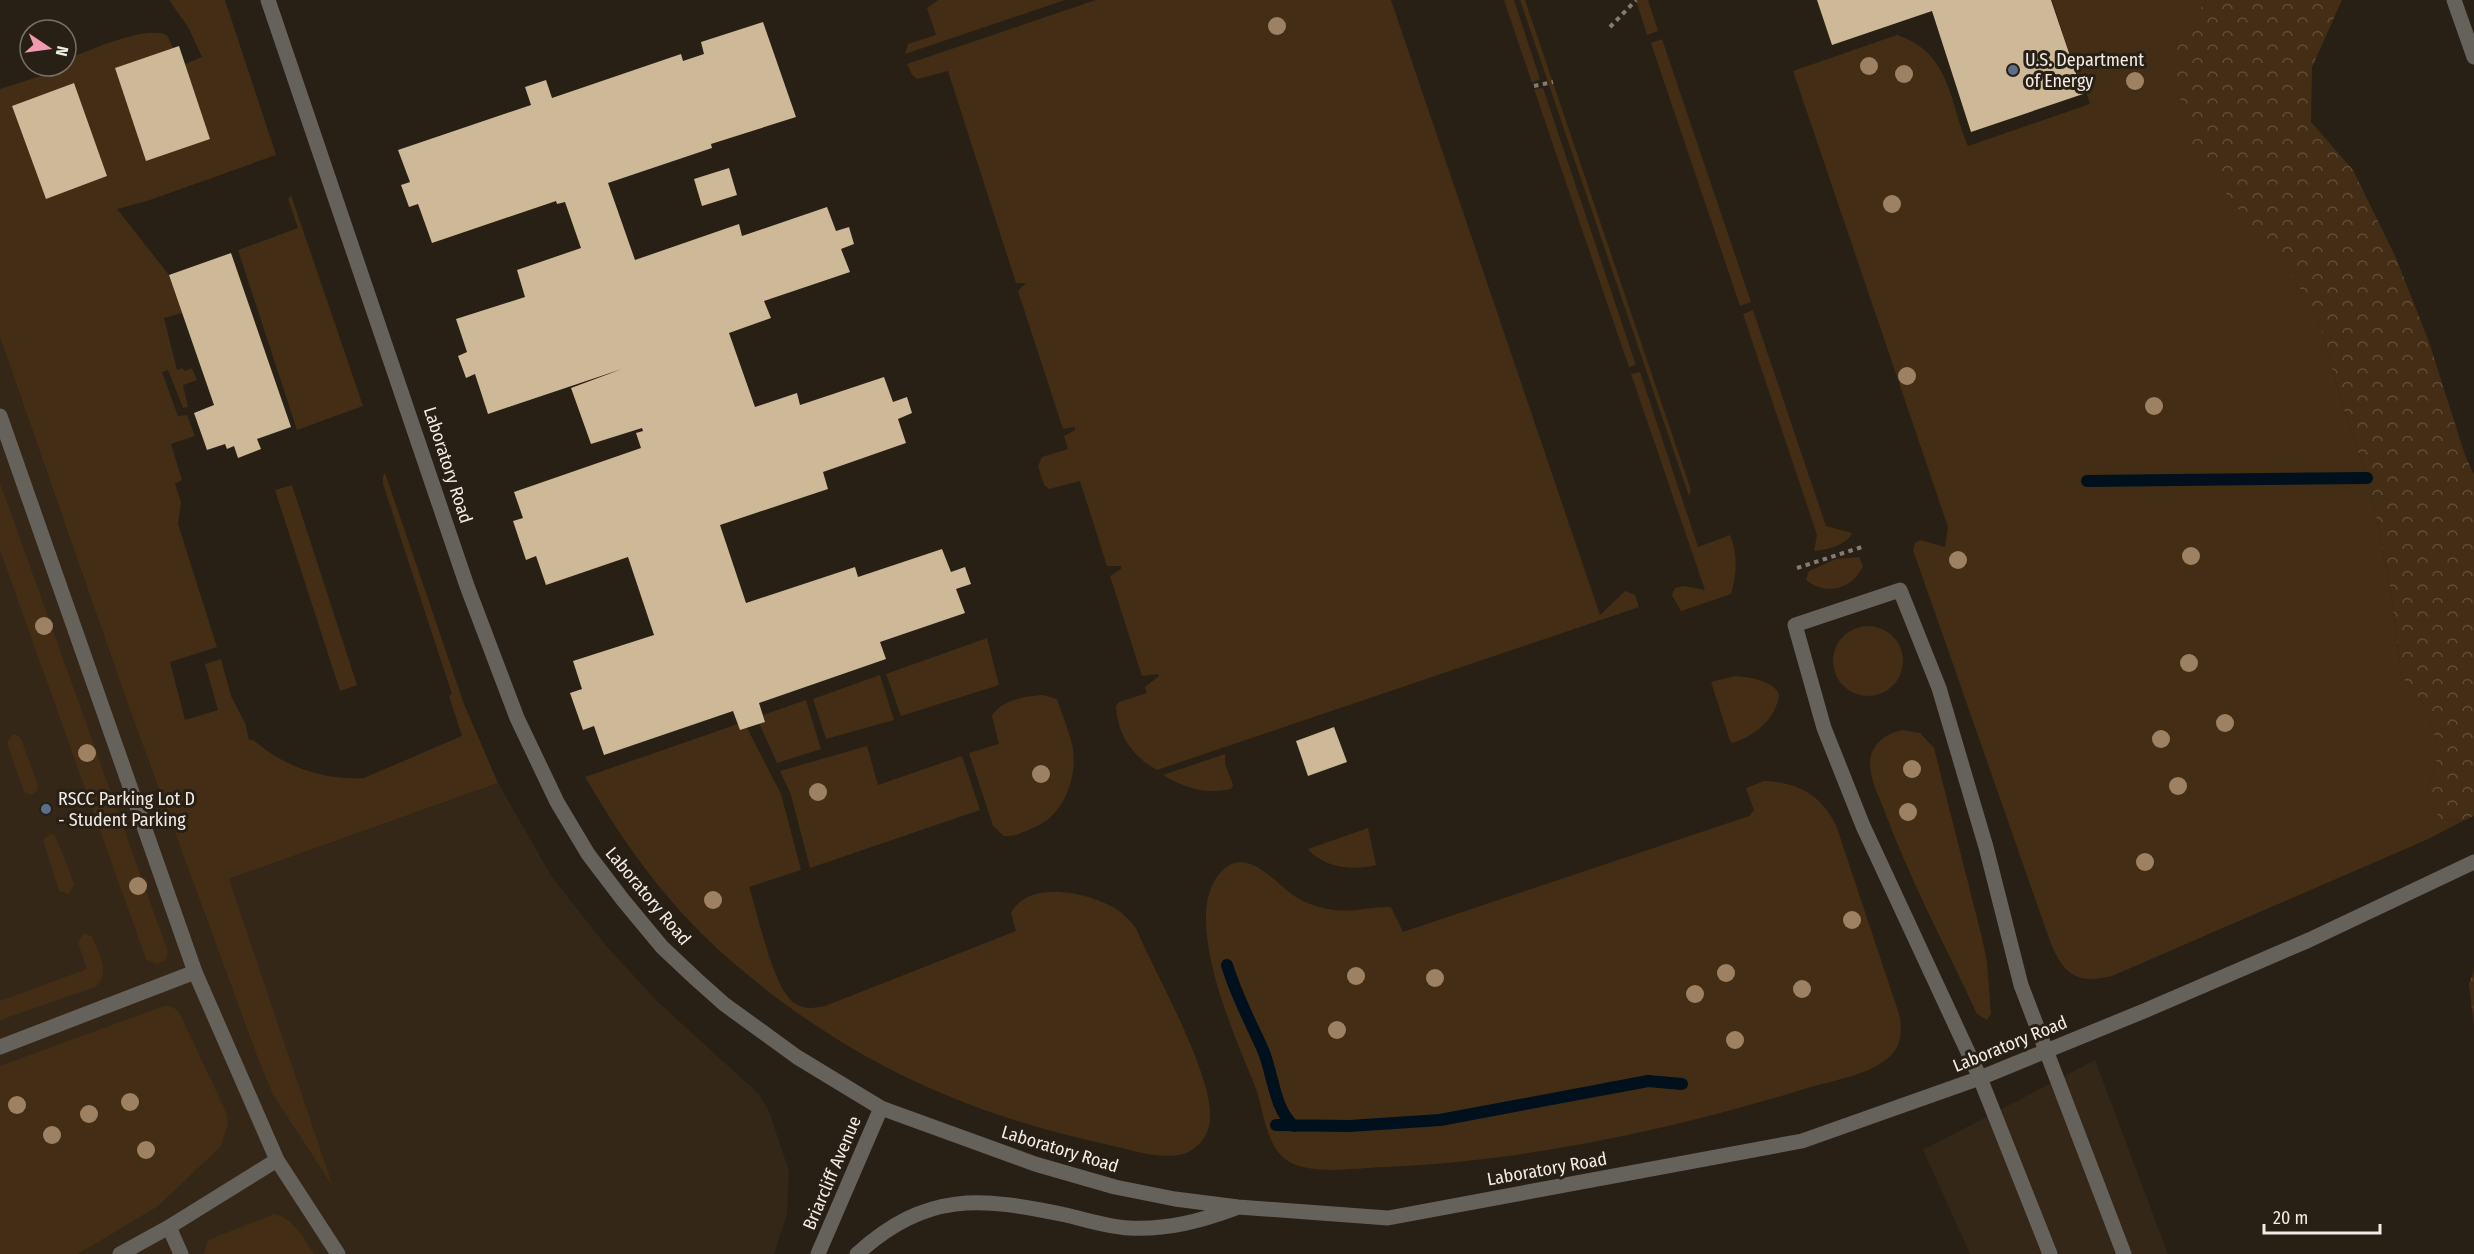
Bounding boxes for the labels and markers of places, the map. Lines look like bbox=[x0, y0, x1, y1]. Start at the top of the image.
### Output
place label: U.S. Department of Energy bbox=[2025, 49, 2144, 92]
marker: U.S. Department of Energy bbox=[2006, 63, 2020, 77]
place label: RSCC Parking Lot D - Student Parking bbox=[58, 788, 195, 831]
marker: RSCC Parking Lot D - Student Parking bbox=[39, 802, 53, 816]

